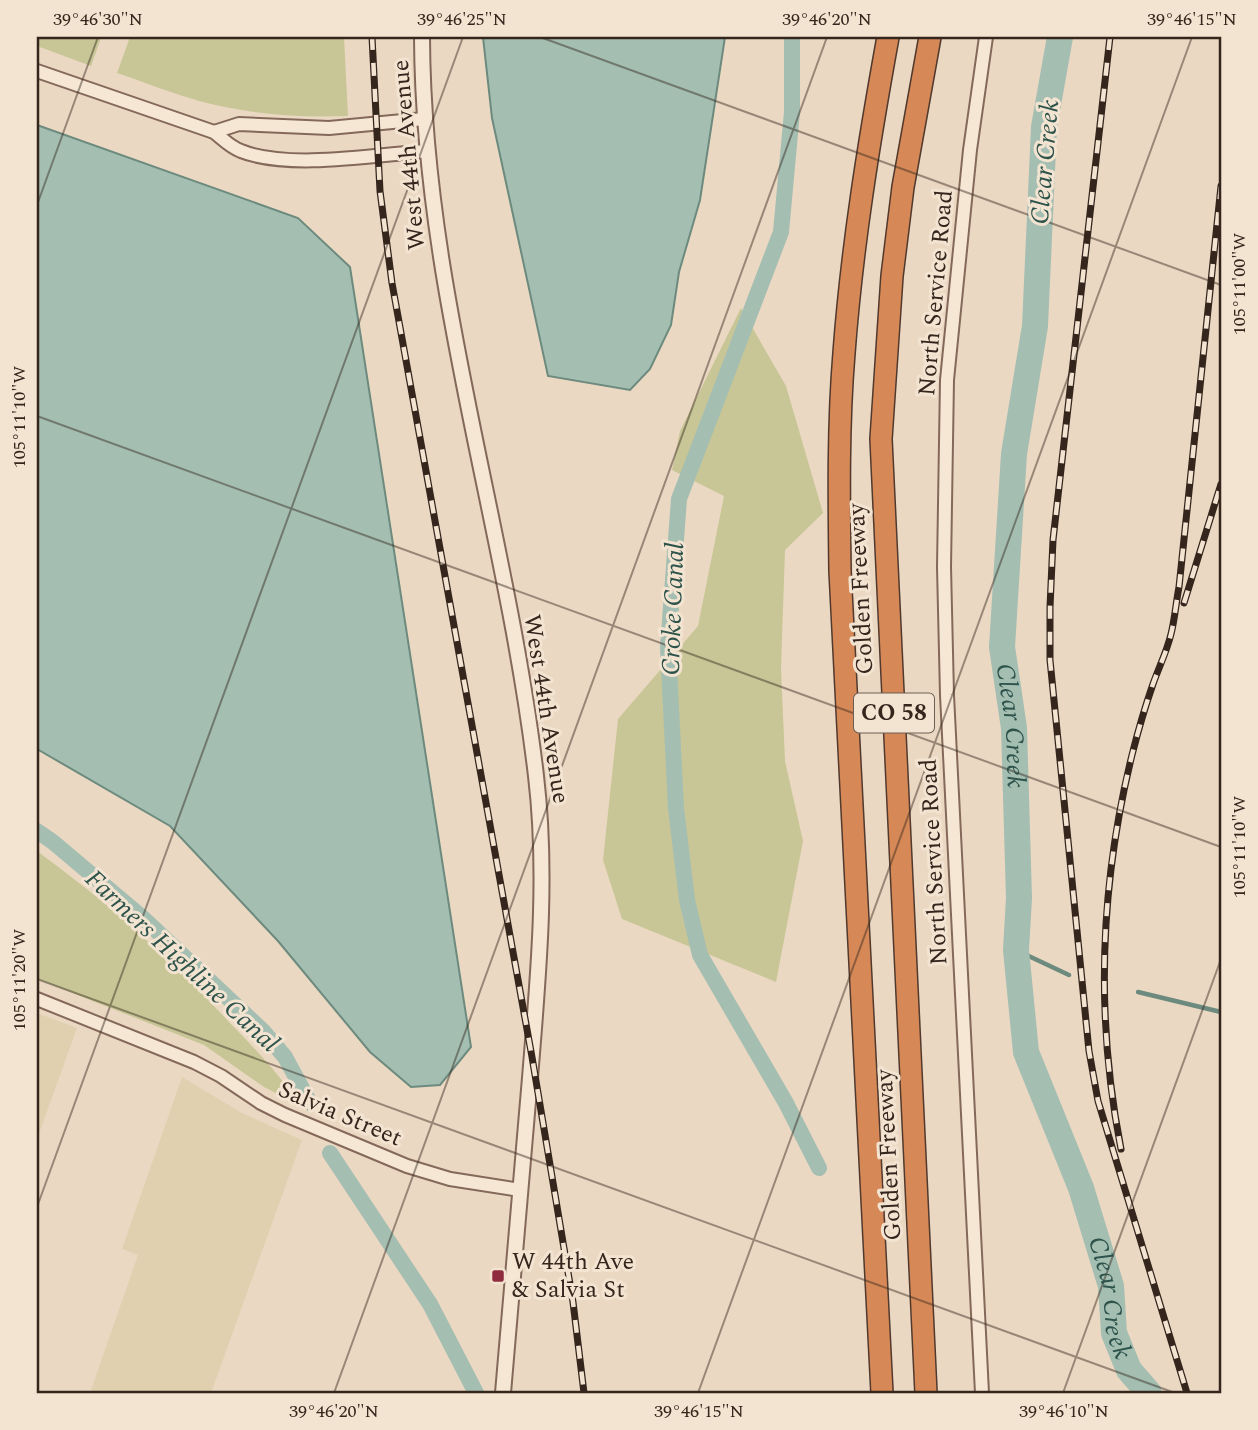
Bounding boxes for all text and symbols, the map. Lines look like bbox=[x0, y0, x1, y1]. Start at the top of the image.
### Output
text: 39°46'30"N bbox=[53, 6, 143, 33]
text: 39°46'25"N bbox=[417, 6, 507, 33]
text: 39°46'20"N bbox=[782, 6, 872, 33]
text: 39°46'15"N bbox=[1147, 6, 1237, 33]
street label: West 44th Avenue bbox=[383, 58, 435, 252]
water label: Clear Creek bbox=[1020, 98, 1070, 226]
street label: North Service Road bbox=[909, 188, 963, 398]
text: 105°11'00"W bbox=[1226, 233, 1253, 335]
text: 105°11'10"W bbox=[6, 366, 33, 468]
street label: Golden Freeway bbox=[838, 501, 883, 676]
water label: Croke Canal bbox=[651, 542, 695, 676]
street label: West 44th Avenue bbox=[513, 612, 579, 806]
water label: Clear Creek bbox=[985, 661, 1036, 789]
road number: CO 58 bbox=[854, 694, 934, 733]
street label: North Service Road bbox=[911, 758, 957, 966]
text: 105°11'10"W bbox=[1226, 796, 1253, 898]
water label: Farmers Highline Canal bbox=[76, 860, 289, 1062]
text: 105°11'20"W bbox=[6, 929, 33, 1031]
street label: Golden Freeway bbox=[866, 1067, 911, 1242]
street label: Salvia Street bbox=[272, 1072, 408, 1156]
water label: Clear Creek bbox=[1077, 1231, 1143, 1366]
place label: W 44th Ave & Salvia St bbox=[512, 1244, 634, 1308]
marker: W 44th Ave & Salvia St bbox=[490, 1268, 506, 1284]
text: 39°46'20"N bbox=[289, 1398, 379, 1425]
text: 39°46'15"N bbox=[654, 1398, 744, 1425]
text: 39°46'10"N bbox=[1019, 1398, 1109, 1425]

